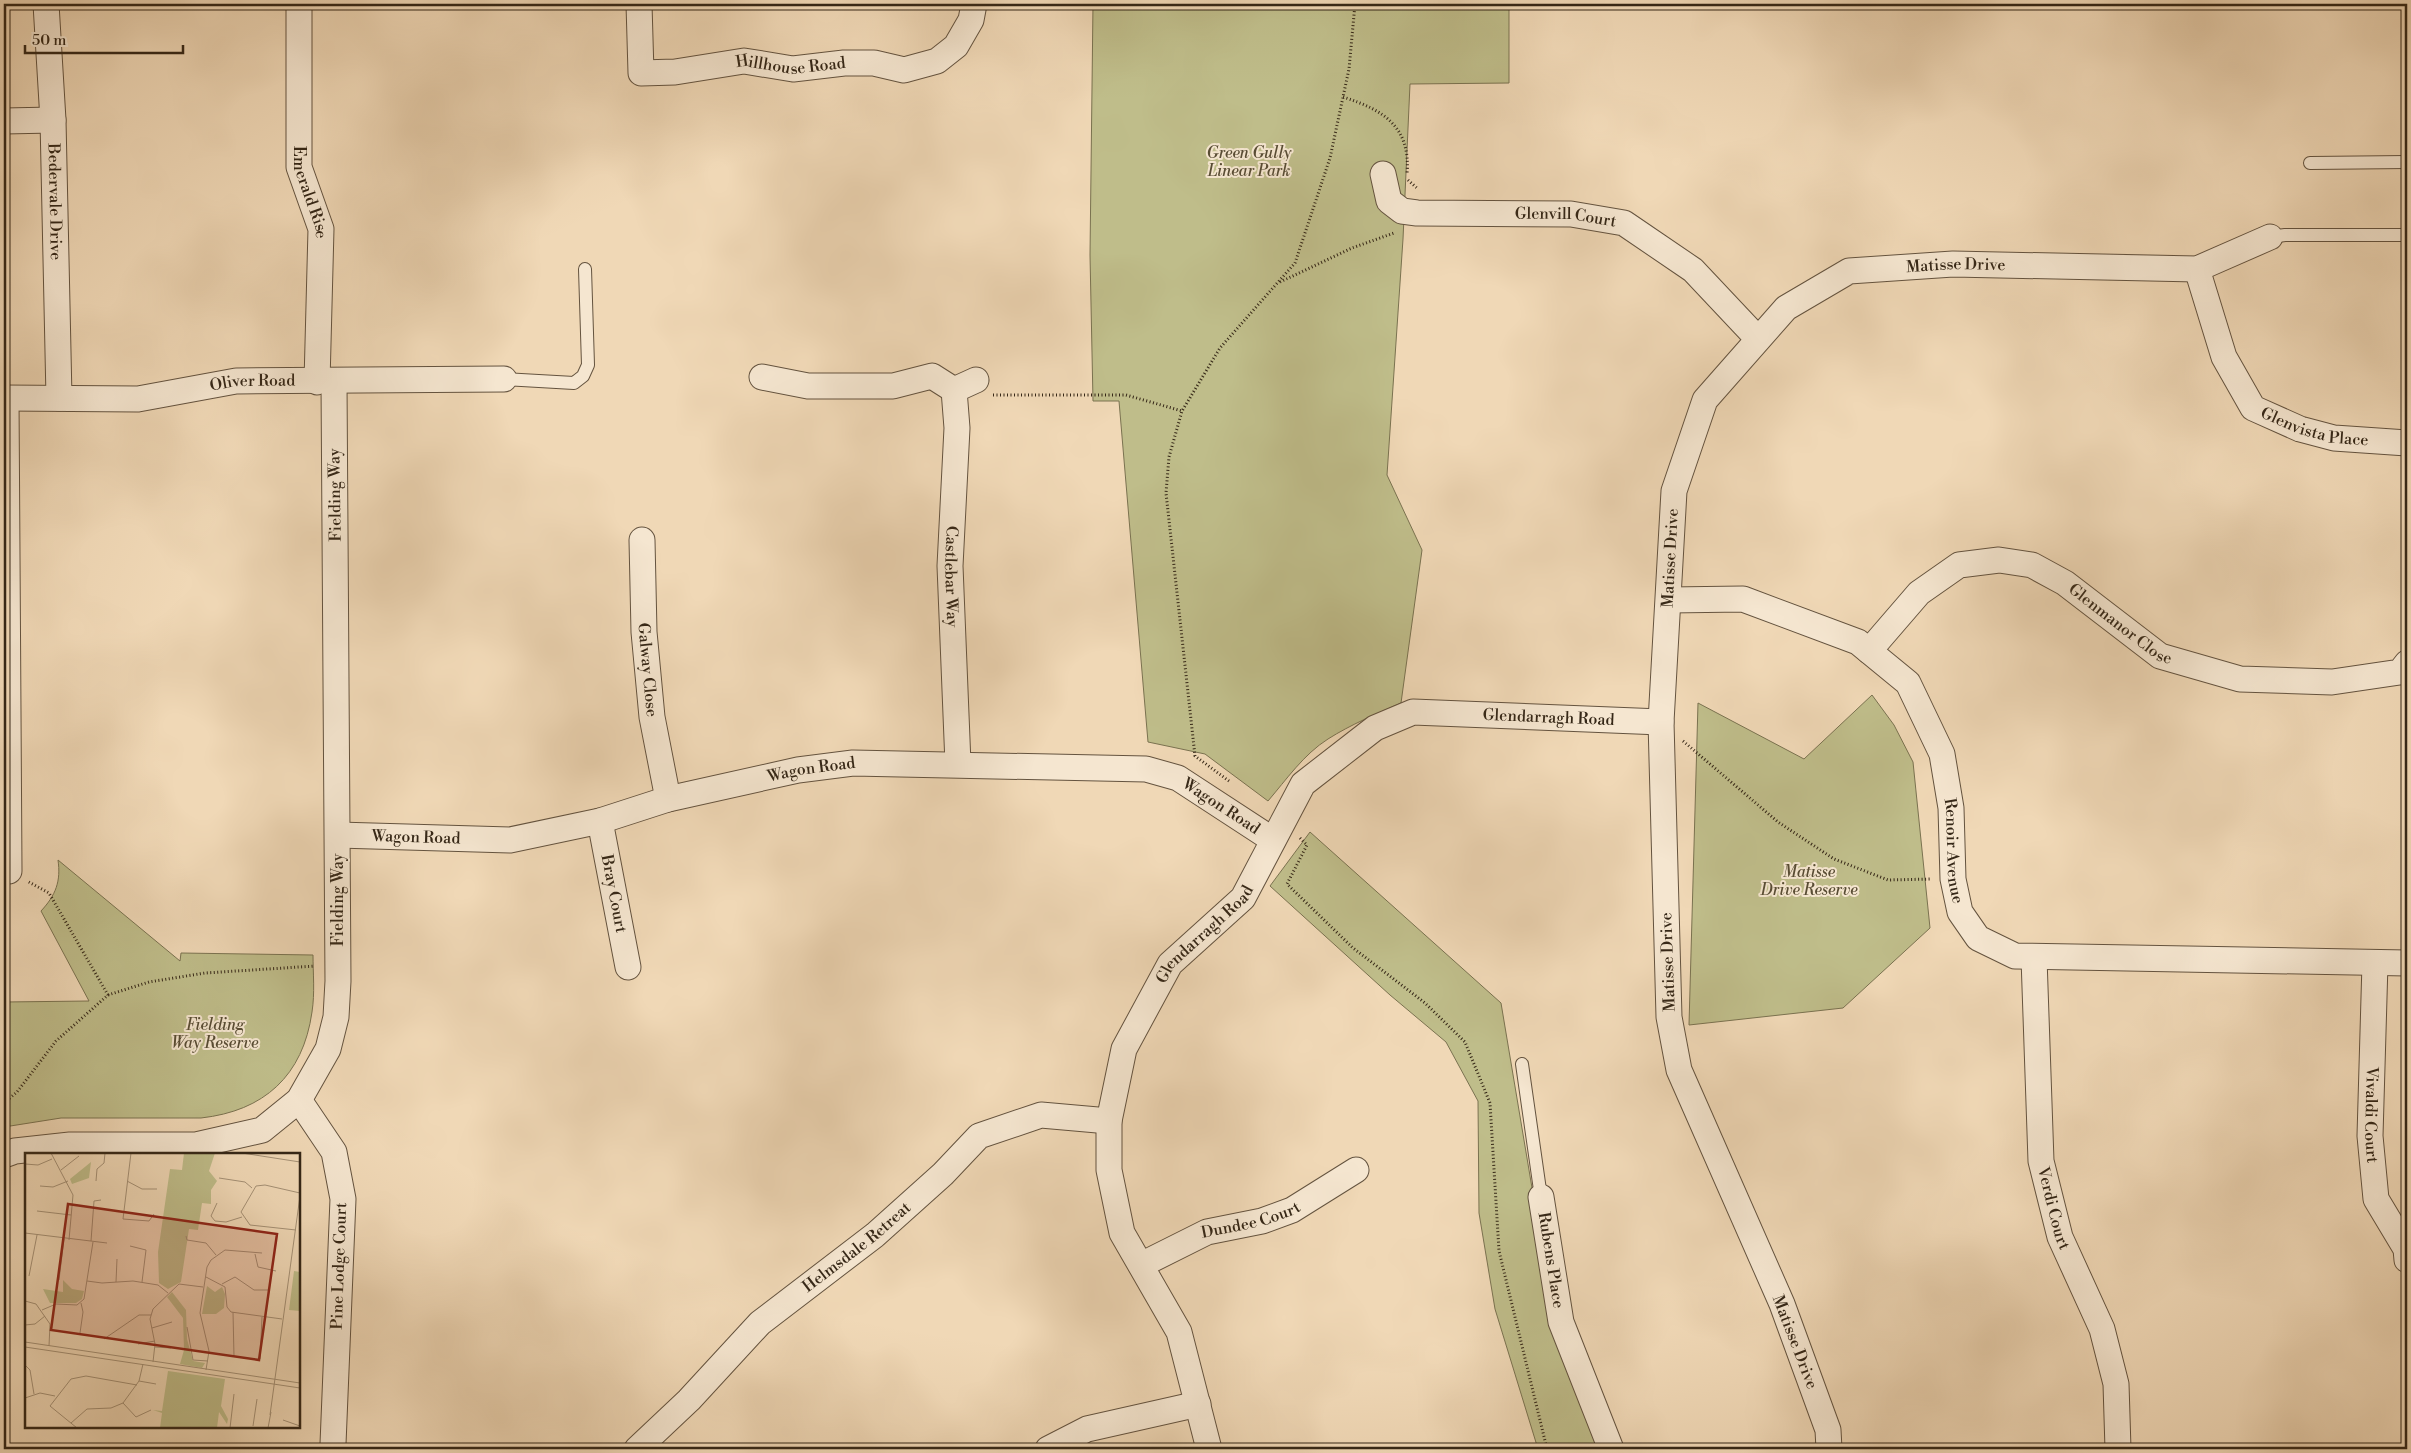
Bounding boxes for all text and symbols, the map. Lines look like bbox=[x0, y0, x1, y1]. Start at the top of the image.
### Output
scale bar bbox=[25, 22, 182, 54]
text: 50 m bbox=[32, 31, 66, 50]
street label: Hillhouse Road bbox=[734, 50, 847, 79]
street label: Bedervale Drive bbox=[43, 142, 66, 260]
park label: Green Gully Linear Park bbox=[1207, 143, 1292, 181]
street label: Emerald Rise bbox=[289, 146, 331, 239]
street label: Glenvill Court bbox=[1515, 204, 1618, 232]
street label: Matisse Drive bbox=[1905, 254, 2006, 277]
street label: Oliver Road bbox=[208, 370, 295, 396]
street label: Glenvista Place bbox=[2257, 403, 2369, 450]
street label: Fielding Way bbox=[324, 448, 346, 542]
street label: Matisse Drive bbox=[1657, 508, 1683, 608]
street label: Castlebar Way bbox=[940, 525, 962, 628]
street label: Glenmanor Close bbox=[2064, 579, 2174, 669]
street label: Galway Close bbox=[634, 622, 662, 718]
street label: Glendarragh Road bbox=[1482, 705, 1615, 730]
street label: Wagon Road bbox=[764, 753, 857, 787]
street label: Wagon Road bbox=[1178, 773, 1264, 839]
street label: Renoir Avenue bbox=[1940, 797, 1968, 906]
street label: Wagon Road bbox=[370, 826, 461, 849]
street label: Bray Court bbox=[596, 852, 631, 935]
street label: Fielding Way bbox=[328, 853, 348, 947]
park label: Matisse Drive Reserve bbox=[1759, 862, 1858, 900]
street label: Glendarragh Road bbox=[1151, 882, 1258, 987]
street label: Matisse Drive bbox=[1656, 912, 1680, 1012]
park label: Fielding Way Reserve bbox=[171, 1015, 259, 1053]
street label: Vivaldi Court bbox=[2360, 1065, 2383, 1164]
inset map bbox=[25, 1153, 300, 1428]
street label: Verdi Court bbox=[2033, 1164, 2075, 1253]
street label: Helmsdale Retreat bbox=[798, 1197, 915, 1297]
street label: Dundee Court bbox=[1199, 1197, 1304, 1243]
street label: Pine Lodge Court bbox=[327, 1202, 351, 1330]
street label: Rubens Place bbox=[1534, 1211, 1569, 1310]
street label: Matisse Drive bbox=[1768, 1292, 1822, 1392]

